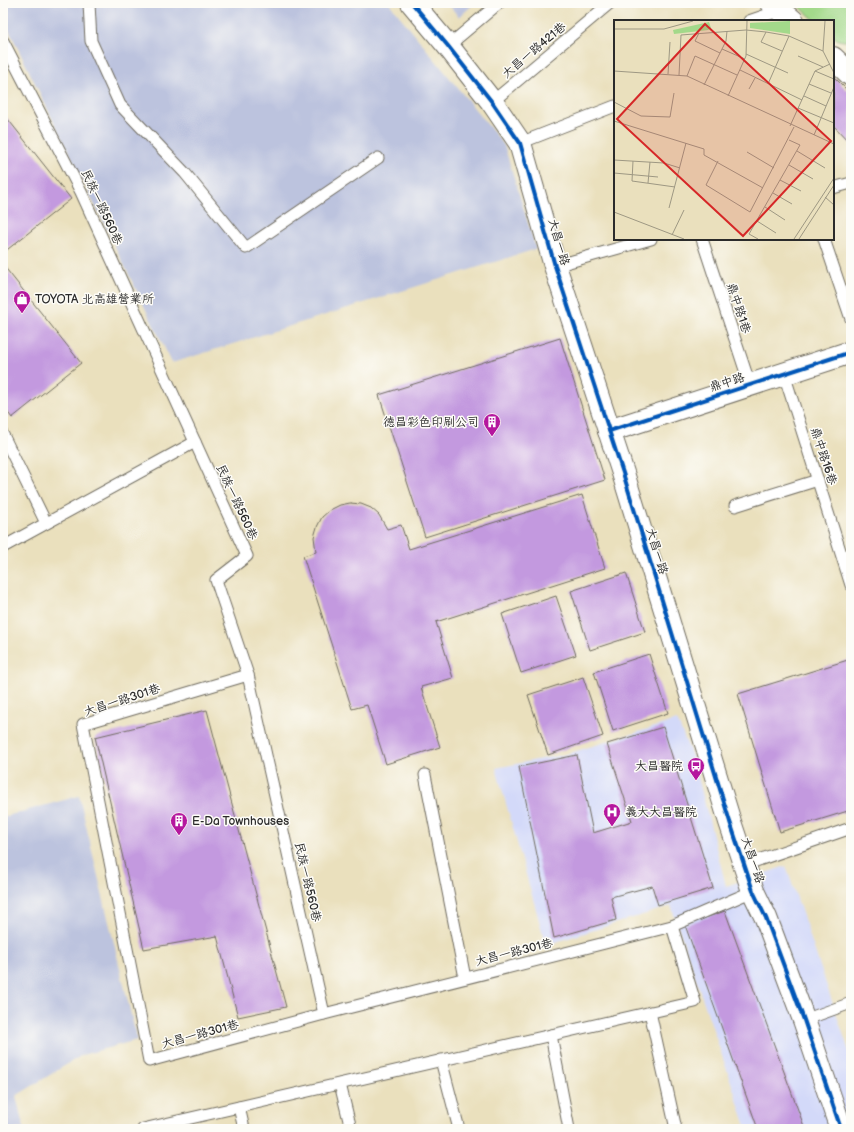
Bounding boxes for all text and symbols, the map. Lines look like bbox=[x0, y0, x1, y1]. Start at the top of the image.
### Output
street label: 大昌一路421巷 bbox=[499, 19, 569, 81]
inset map bbox=[614, 20, 834, 240]
street label: 民族一路560巷 bbox=[78, 167, 126, 247]
street label: 大昌一路 bbox=[545, 217, 572, 267]
street label: 鼎中路1巷 bbox=[723, 281, 754, 336]
shop icon: TOYOTA 北高雄營業所 bbox=[12, 289, 32, 314]
place label: TOYOTA 北高雄營業所 bbox=[35, 292, 155, 307]
street label: 鼎中路 bbox=[708, 370, 747, 395]
building icon: 德昌彩色印刷公司 bbox=[482, 412, 502, 437]
place label: 德昌彩色印刷公司 bbox=[383, 415, 479, 430]
street label: 鼎中路16巷 bbox=[807, 425, 840, 487]
street label: 民族一路560巷 bbox=[213, 462, 261, 542]
street label: 大昌一路 bbox=[642, 526, 671, 576]
street label: 大昌一路301巷 bbox=[82, 681, 162, 720]
bus stop icon: 大昌醫院 bbox=[686, 756, 706, 781]
place label: 大昌醫院 bbox=[635, 759, 683, 774]
hospital icon: 義大大昌醫院 bbox=[602, 802, 622, 827]
place label: 義大大昌醫院 bbox=[625, 805, 697, 820]
building icon: E-Da Townhouses bbox=[169, 811, 189, 836]
place label: E-Da Townhouses bbox=[192, 814, 289, 829]
street label: 大昌一路 bbox=[738, 835, 767, 885]
street label: 民族一路560巷 bbox=[291, 841, 324, 923]
street label: 大昌一路301巷 bbox=[474, 936, 554, 969]
street label: 大昌一路301巷 bbox=[160, 1017, 240, 1052]

